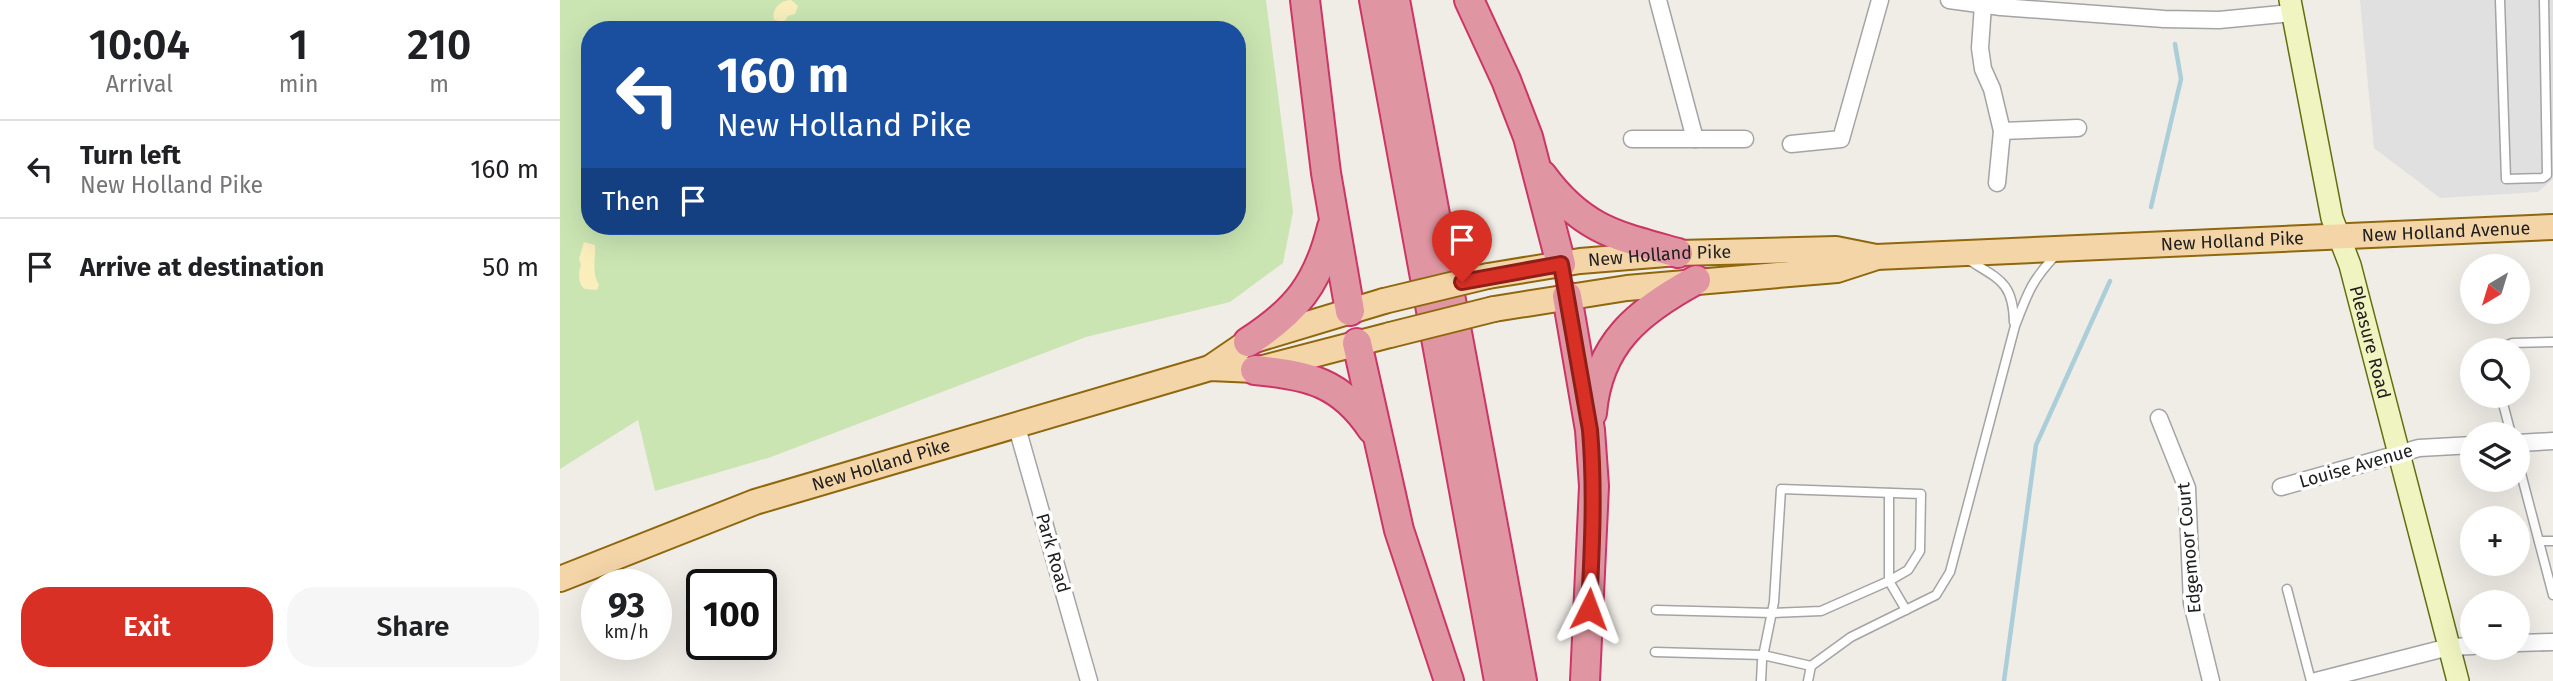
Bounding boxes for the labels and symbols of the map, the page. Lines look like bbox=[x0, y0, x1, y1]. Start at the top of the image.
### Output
pin bbox=[1432, 210, 1492, 282]
street label: New Holland Avenue bbox=[2361, 217, 2531, 246]
street label: New Holland Pike bbox=[2160, 227, 2304, 255]
street label: New Holland Pike bbox=[1587, 241, 1731, 271]
north arrow bbox=[2460, 254, 2530, 324]
street label: Pleasure Road bbox=[2345, 283, 2395, 401]
street label: New Holland Pike bbox=[809, 434, 953, 496]
street label: Louise Avenue bbox=[2297, 439, 2415, 493]
street label: Edgemoor Court bbox=[2172, 481, 2206, 614]
street label: Park Road bbox=[1031, 511, 1075, 595]
speed limit sign: 100 bbox=[686, 569, 777, 660]
position arrow bbox=[1552, 572, 1626, 646]

